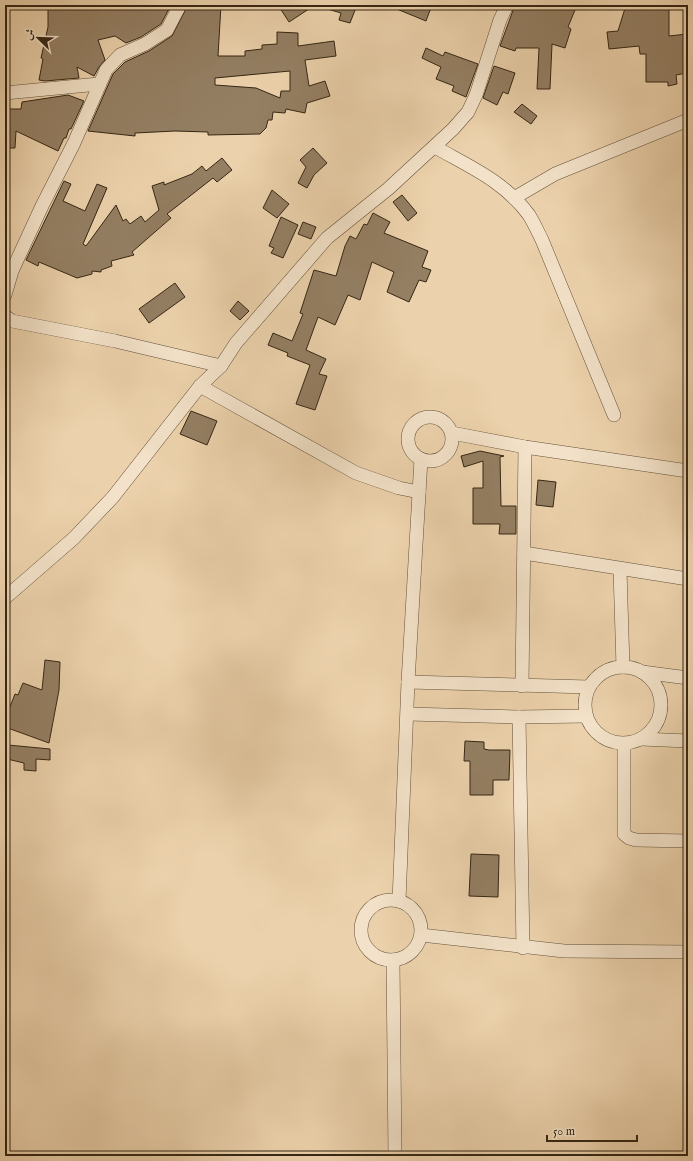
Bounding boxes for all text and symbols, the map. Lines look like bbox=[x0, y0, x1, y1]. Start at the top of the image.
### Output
north arrow bbox=[18, 18, 58, 58]
text: ش bbox=[21, 27, 38, 42]
scale bar bbox=[547, 1117, 637, 1143]
text: 50 m bbox=[553, 1124, 575, 1139]

